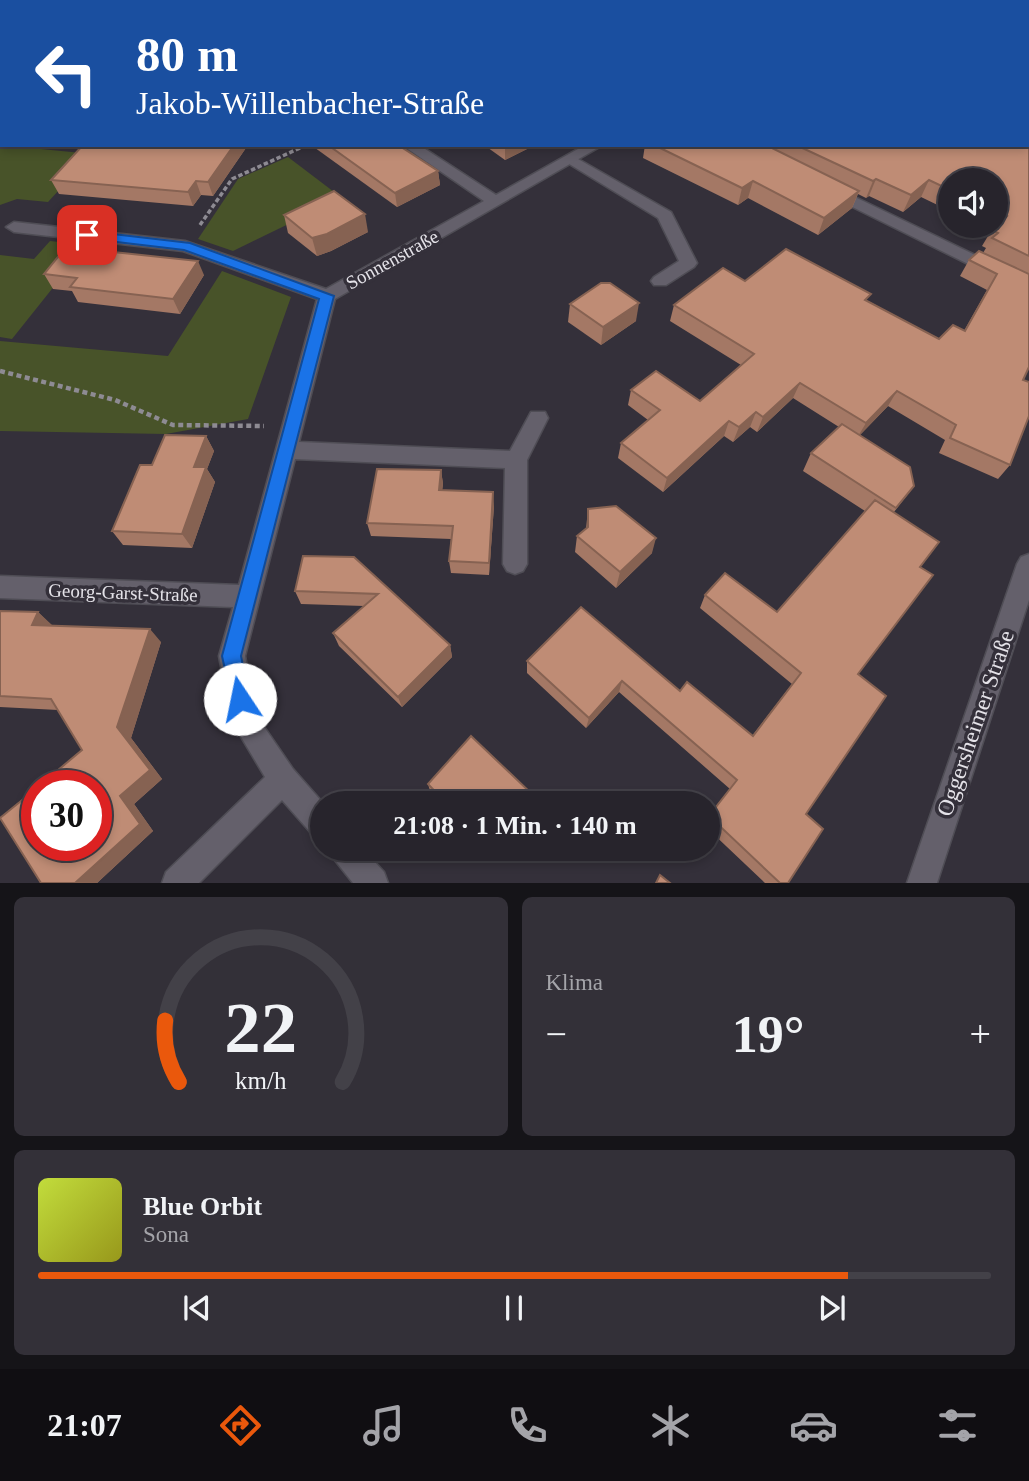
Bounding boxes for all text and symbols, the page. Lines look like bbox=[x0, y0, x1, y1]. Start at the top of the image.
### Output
text: 80 m bbox=[136, 27, 238, 82]
icon: left bbox=[21, 28, 112, 119]
text: Jakob-Willenbacher-Straße bbox=[136, 85, 484, 121]
map controls bbox=[938, 168, 1008, 238]
button: sound bbox=[938, 168, 1008, 238]
pin bbox=[57, 205, 117, 265]
icon: arrive bbox=[68, 216, 106, 254]
street label: Sonnenstraße bbox=[342, 225, 442, 293]
street label: Georg-Garst-Straße bbox=[48, 579, 198, 606]
street label: Oggersheimer Straße bbox=[932, 627, 1019, 819]
position arrow bbox=[203, 662, 277, 736]
speed limit sign: 30 bbox=[21, 770, 112, 861]
text: 21:08 · 1 Min. · 140 m bbox=[393, 811, 637, 840]
text: Klima bbox=[546, 970, 603, 995]
text: 22 bbox=[224, 988, 297, 1069]
text: 19° bbox=[732, 1006, 805, 1063]
text: − bbox=[546, 1013, 567, 1055]
text: + bbox=[970, 1013, 991, 1055]
text: km/h bbox=[235, 1067, 287, 1094]
text: Blue Orbit bbox=[143, 1192, 262, 1221]
text: Sona bbox=[143, 1222, 189, 1247]
icon: previous bbox=[178, 1289, 216, 1327]
icon: pause bbox=[495, 1289, 533, 1327]
icon: next bbox=[813, 1289, 851, 1327]
icon: directions bbox=[216, 1401, 265, 1450]
icon: music bbox=[359, 1401, 408, 1450]
icon: phone bbox=[503, 1401, 552, 1450]
icon: climate bbox=[646, 1401, 695, 1450]
icon: car bbox=[789, 1401, 838, 1450]
icon: filters bbox=[933, 1401, 982, 1450]
text: 21:07 bbox=[47, 1407, 122, 1443]

